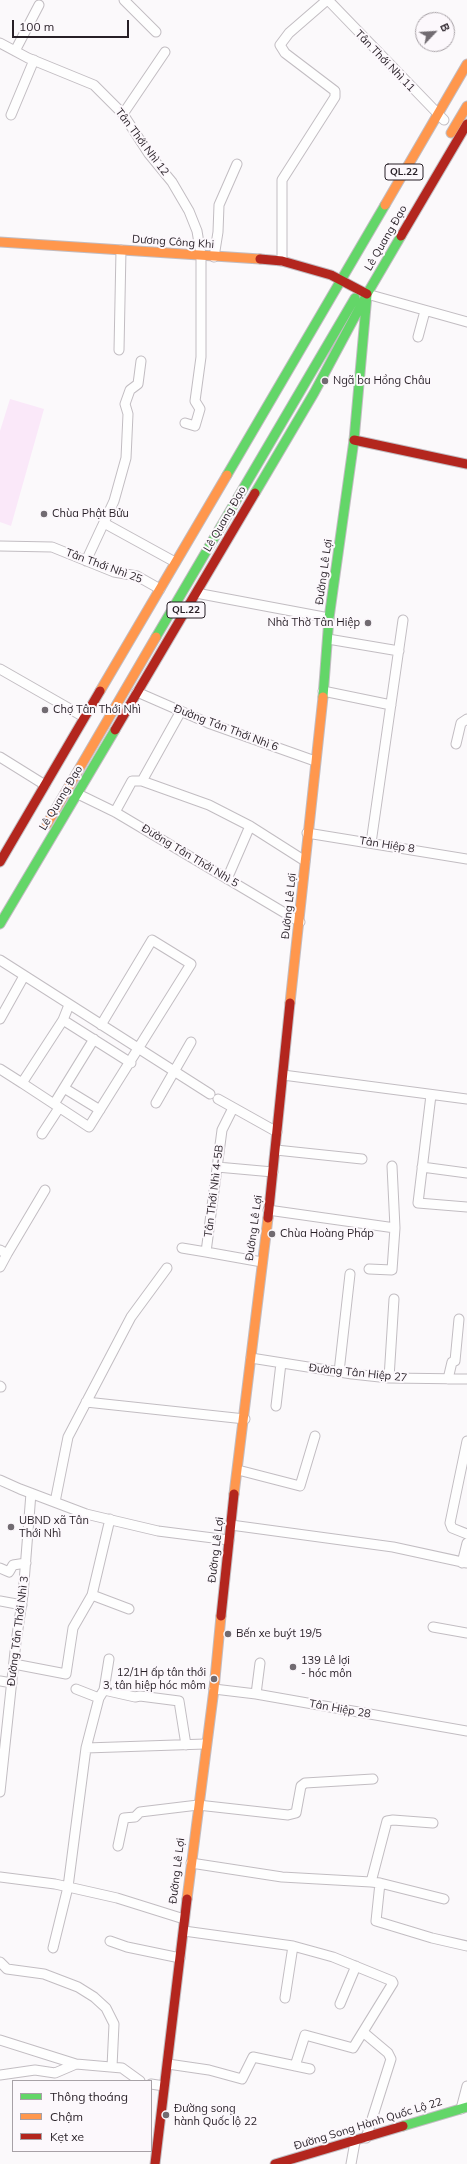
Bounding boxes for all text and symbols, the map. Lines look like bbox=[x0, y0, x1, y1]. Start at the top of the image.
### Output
scale bar bbox=[14, 12, 131, 38]
north arrow bbox=[415, 12, 455, 52]
text: 100 m bbox=[19, 19, 54, 34]
text: B bbox=[437, 21, 453, 34]
street label: Tân Thới Nhì 11 bbox=[352, 27, 418, 95]
street label: Tân Thới Nhì 12 bbox=[112, 106, 172, 178]
road number: QL.22 bbox=[385, 164, 423, 180]
street label: Lê Quang Đạo bbox=[362, 203, 410, 273]
street label: Dương Công Khi bbox=[132, 233, 214, 251]
place label: Ngã ba Hồng Châu bbox=[333, 374, 431, 388]
marker: Ngã ba Hồng Châu bbox=[320, 376, 330, 386]
street label: Lê Quang Đạo bbox=[201, 484, 249, 554]
place label: Chùa Phật Bửu bbox=[52, 507, 129, 521]
marker: Chùa Phật Bửu bbox=[39, 509, 49, 519]
street label: Đường Lê Lợi bbox=[313, 538, 335, 606]
street label: Tân Thới Nhì 25 bbox=[64, 546, 144, 586]
road number: QL.22 bbox=[167, 602, 205, 618]
place label: Nhà Thờ Tân Hiệp bbox=[267, 616, 360, 630]
marker: Nhà Thờ Tân Hiệp bbox=[363, 618, 373, 628]
street label: Đường Tản Thới Nhì 6 bbox=[172, 702, 280, 754]
place label: Chợ Tân Thới Nhì bbox=[53, 703, 141, 717]
marker: Chợ Tân Thới Nhì bbox=[40, 705, 50, 715]
street label: Lê Quang Đạo bbox=[36, 763, 86, 833]
street label: Đường Tân Thới Nhì 5 bbox=[139, 822, 241, 890]
street label: Tân Hiệp 8 bbox=[358, 834, 416, 856]
street label: Đường Lê Lợi bbox=[279, 872, 299, 940]
street label: Tân Thới Nhì 4-5B bbox=[202, 1144, 226, 1238]
street label: Đường Lê Lợi bbox=[243, 1194, 265, 1262]
place label: Chùa Hoàng Pháp bbox=[280, 1227, 374, 1241]
marker: Chùa Hoàng Pháp bbox=[267, 1229, 277, 1239]
street label: Đường Tân Hiệp 27 bbox=[308, 1361, 408, 1385]
place label: UBND xã Tân Thới Nhì bbox=[19, 1514, 89, 1540]
street label: Đường Lê Lợi bbox=[205, 1516, 227, 1584]
marker: UBND xã Tân Thới Nhì bbox=[6, 1522, 16, 1532]
street label: Đường Tân Thới Nhì 3 bbox=[5, 1575, 31, 1687]
place label: Bến xe buýt 19/5 bbox=[236, 1627, 322, 1641]
marker: Bến xe buýt 19/5 bbox=[223, 1629, 233, 1639]
place label: 139 Lê lợi - hóc môn bbox=[301, 1654, 352, 1680]
marker: 139 Lê lợi - hóc môn bbox=[288, 1662, 298, 1672]
place label: 12/1H ấp tân thới 3, tân hiệp hóc môm bbox=[103, 1666, 206, 1692]
marker: 12/1H ấp tân thới 3, tân hiệp hóc môm bbox=[209, 1674, 219, 1684]
street label: Tân Hiệp 28 bbox=[308, 1697, 372, 1721]
street label: Đường Lê Lợi bbox=[166, 1837, 188, 1905]
legend bbox=[12, 2080, 152, 2152]
text: Thông thoáng bbox=[50, 2089, 128, 2104]
street label: Đường Song Hành Quốc Lộ 22 bbox=[292, 2095, 444, 2153]
place label: Đường song hành Quốc lộ 22 bbox=[174, 2102, 257, 2128]
text: Chậm bbox=[50, 2109, 83, 2124]
marker: Đường song hành Quốc lộ 22 bbox=[161, 2110, 171, 2120]
text: Kẹt xe bbox=[50, 2129, 84, 2144]

